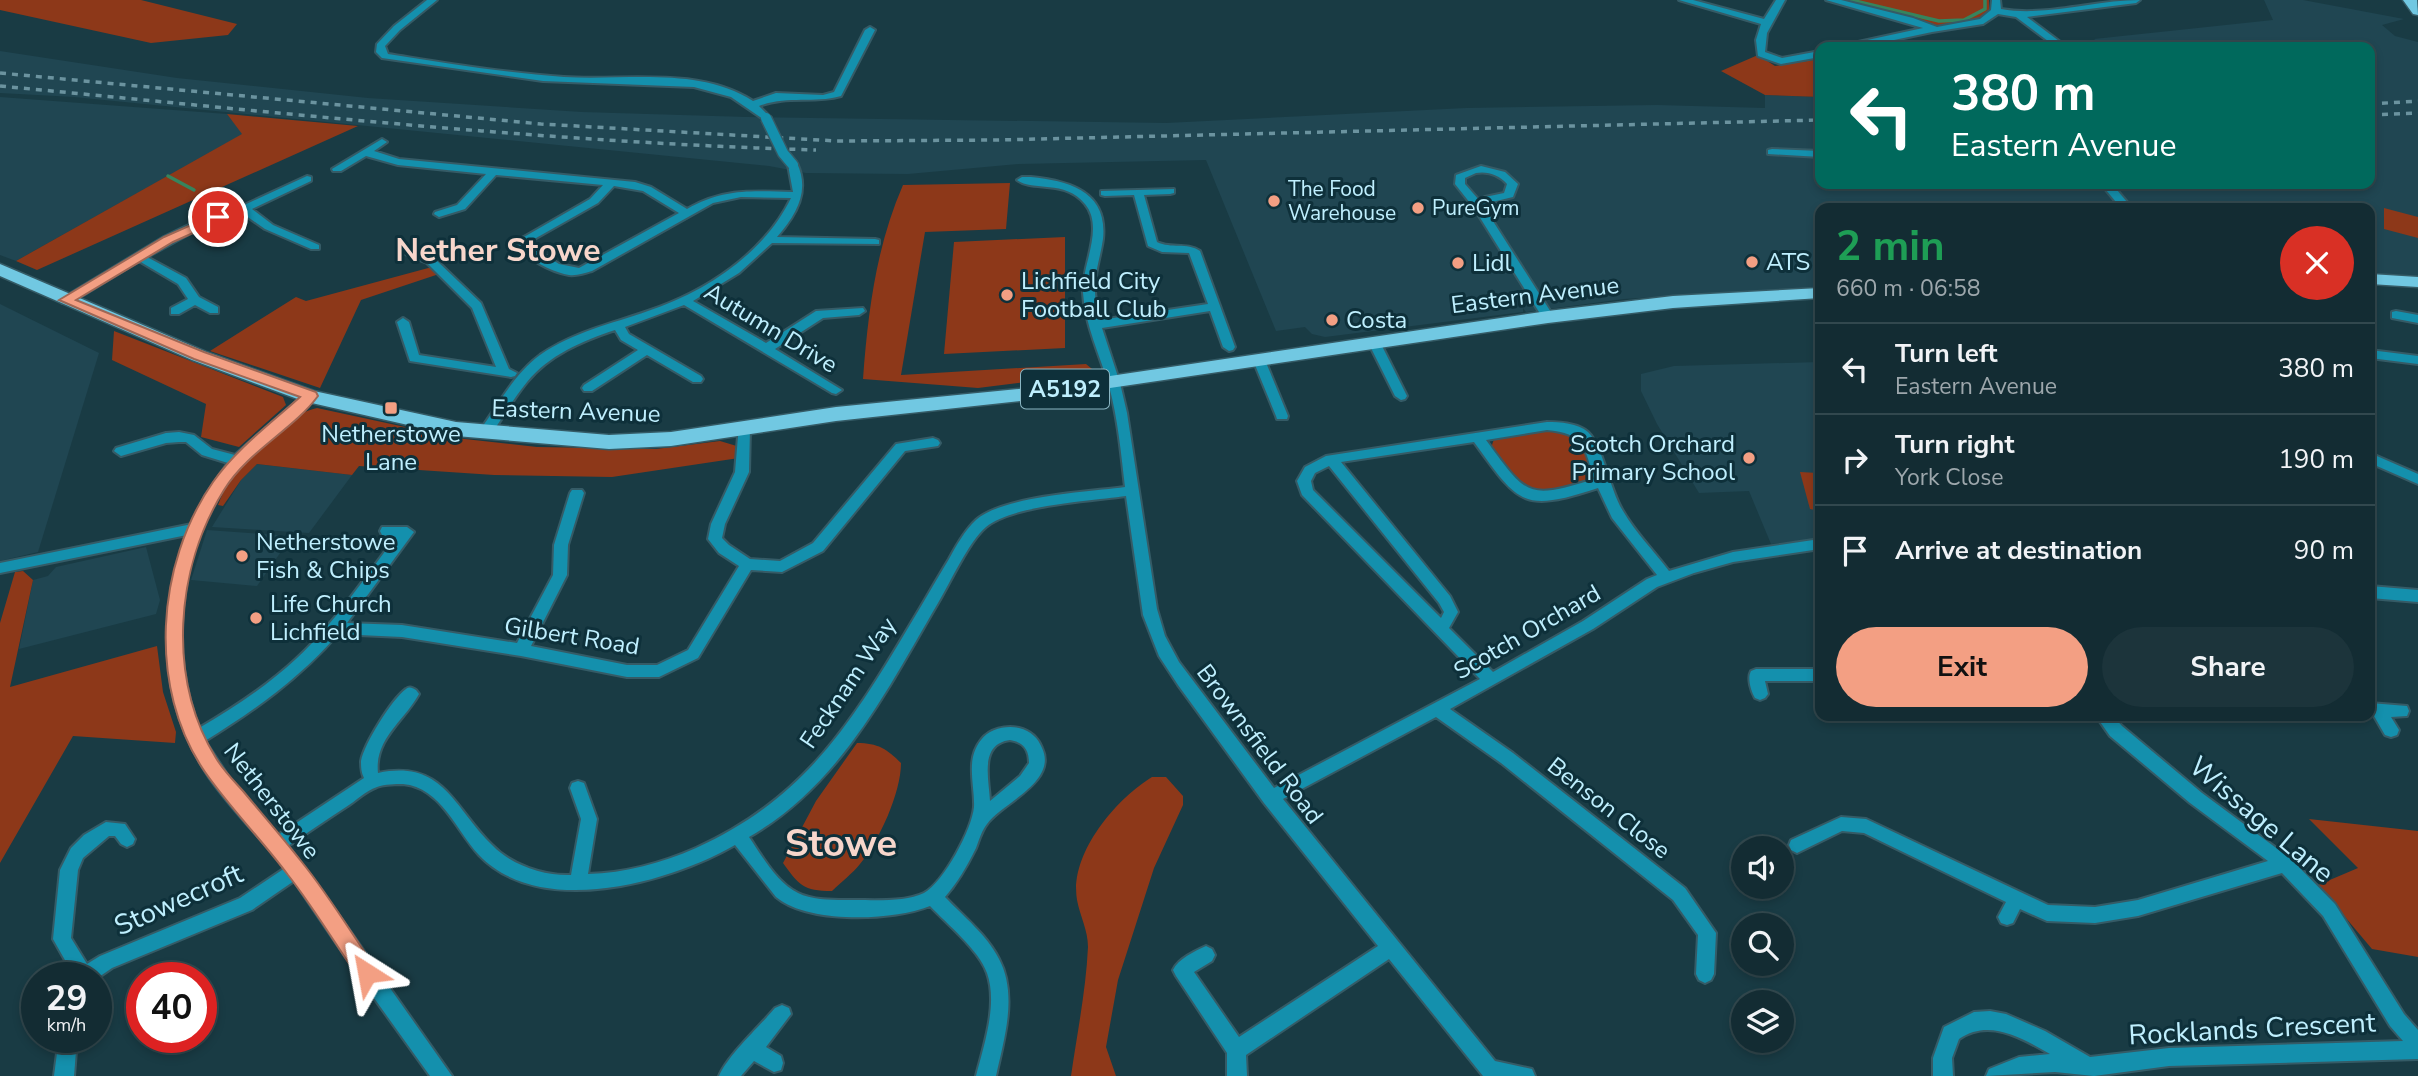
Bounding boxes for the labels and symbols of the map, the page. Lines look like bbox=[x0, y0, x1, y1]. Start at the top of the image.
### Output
place label: The Food Warehouse bbox=[1288, 175, 1396, 227]
pin bbox=[188, 187, 248, 247]
marker: The Food Warehouse bbox=[1266, 193, 1282, 209]
place label: PureGym bbox=[1432, 194, 1520, 222]
marker: PureGym bbox=[1410, 200, 1426, 216]
district label: Nether Stowe bbox=[395, 229, 601, 272]
place label: ATS bbox=[1766, 246, 1810, 278]
place label: Lidl bbox=[1472, 247, 1512, 279]
marker: ATS bbox=[1744, 254, 1760, 270]
marker: Lidl bbox=[1450, 255, 1466, 271]
place label: Lichfield City Football Club bbox=[1021, 265, 1166, 325]
street label: Eastern Avenue bbox=[1449, 269, 1621, 321]
street label: Autumn Drive bbox=[698, 276, 844, 380]
marker: Lichfield City Football Club bbox=[999, 287, 1015, 303]
place label: Costa bbox=[1346, 304, 1407, 336]
marker: Costa bbox=[1324, 312, 1340, 328]
road number: A5192 bbox=[1021, 370, 1109, 408]
street label: Eastern Avenue bbox=[491, 392, 661, 430]
marker: Netherstowe Lane bbox=[383, 400, 399, 416]
place label: Netherstowe Lane bbox=[321, 418, 461, 478]
place label: Scotch Orchard Primary School bbox=[1570, 428, 1735, 488]
marker: Scotch Orchard Primary School bbox=[1741, 450, 1757, 466]
place label: Netherstowe Fish & Chips bbox=[256, 526, 395, 586]
marker: Netherstowe Fish & Chips bbox=[234, 548, 250, 564]
street label: Scotch Orchard bbox=[1448, 577, 1606, 687]
place label: Life Church Lichfield bbox=[270, 588, 392, 648]
marker: Life Church Lichfield bbox=[248, 610, 264, 626]
street label: Gilbert Road bbox=[502, 610, 642, 662]
street label: Fecknam Way bbox=[792, 611, 904, 755]
street label: Brownsfield Road bbox=[1189, 658, 1331, 830]
street label: Netherstowe bbox=[216, 736, 328, 866]
street label: Wissage Lane bbox=[2181, 748, 2342, 892]
street label: Benson Close bbox=[1541, 750, 1677, 866]
district label: Stowe bbox=[785, 818, 897, 869]
street label: Stowecroft bbox=[108, 855, 249, 945]
position arrow bbox=[330, 936, 404, 1010]
speed limit sign: 40 bbox=[126, 962, 217, 1053]
street label: Rocklands Crescent bbox=[2128, 1004, 2377, 1054]

